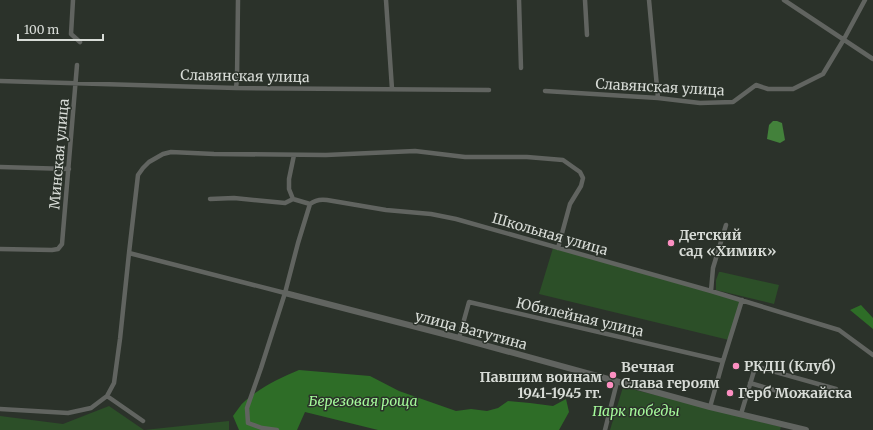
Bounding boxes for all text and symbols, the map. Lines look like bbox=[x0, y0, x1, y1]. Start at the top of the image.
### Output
scale bar bbox=[18, 16, 103, 42]
text: 100 m bbox=[24, 22, 59, 37]
street label: Славянская улица bbox=[180, 66, 310, 86]
street label: Славянская улица bbox=[595, 75, 726, 99]
street label: Минская улица bbox=[45, 97, 73, 210]
street label: Школьная улица bbox=[490, 209, 610, 259]
place label: Детский сад «Химик» bbox=[679, 226, 776, 260]
marker: Детский сад «Химик» bbox=[666, 238, 676, 248]
street label: Юбилейная улица bbox=[514, 294, 646, 341]
street label: улица Ватутина bbox=[413, 306, 530, 354]
place label: РКДЦ (Клуб) bbox=[744, 357, 836, 375]
place label: Вечная Слава героям bbox=[621, 358, 720, 392]
marker: РКДЦ (Клуб) bbox=[731, 361, 741, 371]
place label: Павшим воинам 1941-1945 гг. bbox=[479, 368, 602, 402]
marker: Вечная Слава героям bbox=[608, 370, 618, 380]
marker: Павшим воинам 1941-1945 гг. bbox=[605, 380, 615, 390]
place label: Герб Можайска bbox=[738, 384, 852, 402]
marker: Герб Можайска bbox=[725, 388, 735, 398]
park label: Березовая роща bbox=[308, 392, 418, 410]
park label: Парк победы bbox=[592, 402, 680, 420]

